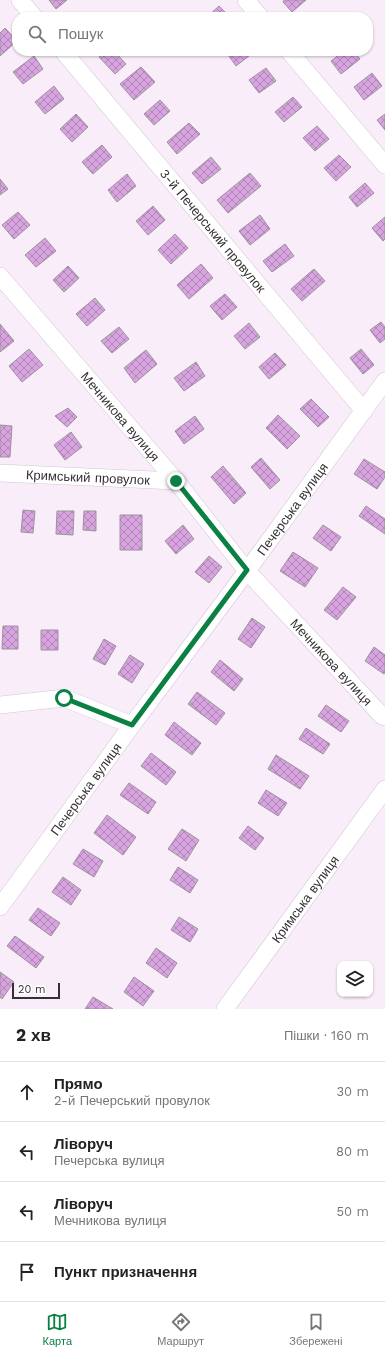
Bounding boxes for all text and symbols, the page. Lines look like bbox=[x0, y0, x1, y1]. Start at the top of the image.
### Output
search box bbox=[12, 12, 373, 56]
icon: search bbox=[26, 23, 48, 45]
text: Пошук bbox=[58, 25, 103, 43]
street label: 3-й Печерський провулок bbox=[157, 166, 269, 296]
street label: Мечникова вулиця bbox=[78, 369, 163, 464]
street label: Печерська вулиця bbox=[254, 460, 331, 558]
street label: Кримський провулок bbox=[26, 467, 150, 488]
route end bbox=[167, 472, 185, 490]
street label: Мечникова вулиця bbox=[287, 616, 375, 709]
route start bbox=[55, 689, 73, 707]
street label: Печерська вулиця bbox=[48, 740, 125, 838]
street label: Кримська вулиця bbox=[269, 853, 342, 946]
map controls bbox=[337, 961, 373, 997]
button: layers bbox=[337, 961, 373, 997]
scale bar bbox=[12, 981, 60, 1000]
text: 20 m bbox=[18, 983, 46, 996]
text: 2 хв bbox=[16, 1025, 51, 1045]
text: Пішки · 160 m bbox=[284, 1028, 369, 1043]
text: Прямо bbox=[54, 1075, 103, 1093]
icon: ahead bbox=[16, 1081, 38, 1103]
text: 30 m bbox=[337, 1084, 369, 1099]
text: 2-й Печерський провулок bbox=[54, 1093, 210, 1108]
text: Ліворуч bbox=[54, 1135, 113, 1153]
icon: left bbox=[16, 1141, 38, 1163]
text: 80 m bbox=[336, 1144, 369, 1159]
text: Печерська вулиця bbox=[54, 1153, 164, 1168]
text: Ліворуч bbox=[54, 1195, 113, 1213]
icon: left bbox=[16, 1201, 38, 1223]
text: 50 m bbox=[337, 1204, 369, 1219]
text: Мечникова вулиця bbox=[54, 1213, 167, 1228]
icon: arrive bbox=[16, 1261, 38, 1283]
text: Пункт призначення bbox=[54, 1263, 197, 1281]
tab: Карта bbox=[43, 1311, 72, 1348]
tab: Маршрут bbox=[157, 1311, 204, 1348]
tab: Збережені bbox=[289, 1311, 342, 1348]

